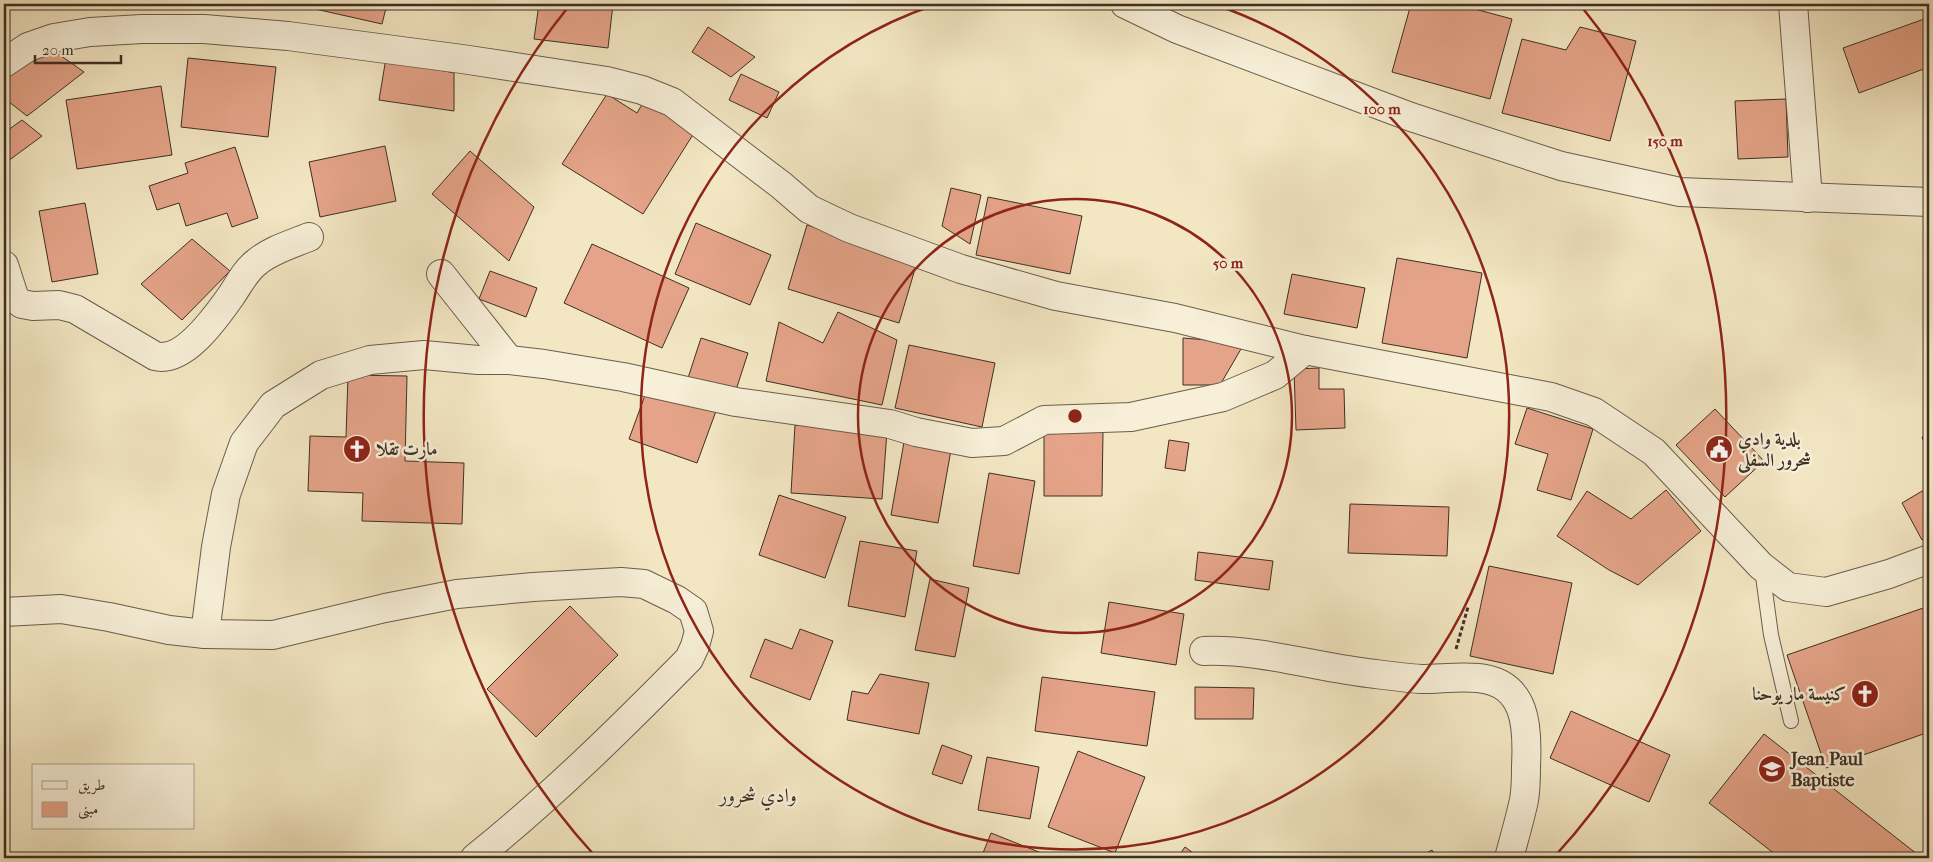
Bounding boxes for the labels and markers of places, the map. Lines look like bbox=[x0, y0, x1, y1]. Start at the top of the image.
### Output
centre of rings bbox=[1066, 407, 1084, 425]
place label: بلدية وادي شحرور السفلى bbox=[1737, 429, 1811, 474]
church icon: مارت تقلا bbox=[342, 434, 372, 464]
public building icon: بلدية وادي شحرور السفلى bbox=[1704, 434, 1734, 464]
place label: مارت تقلا bbox=[376, 439, 438, 460]
church icon: كنيسة مار يوحنا bbox=[1850, 679, 1880, 709]
place label: كنيسة مار يوحنا bbox=[1752, 684, 1846, 705]
place label: Jean Paul Baptiste bbox=[1789, 749, 1864, 791]
school or university icon: Jean Paul Baptiste bbox=[1757, 754, 1787, 784]

